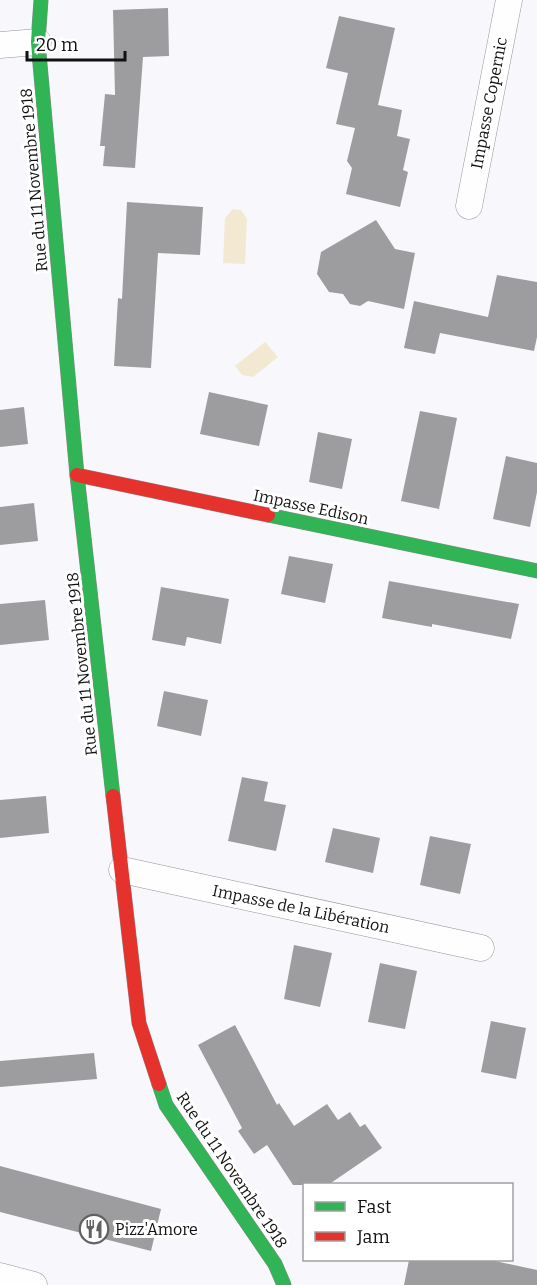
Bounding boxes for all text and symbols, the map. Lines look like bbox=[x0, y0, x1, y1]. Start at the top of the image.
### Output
scale bar bbox=[27, 24, 124, 62]
text: 20 m bbox=[36, 34, 78, 56]
street label: Impasse Copernic bbox=[467, 36, 511, 170]
street label: Rue du 11 Novembre 1918 bbox=[17, 87, 51, 273]
street label: Impasse Edison bbox=[252, 486, 370, 528]
street label: Rue du 11 Novembre 1918 bbox=[63, 571, 101, 757]
street label: Impasse de la Libération bbox=[211, 881, 391, 937]
street label: Rue du 11 Novembre 1918 bbox=[173, 1088, 291, 1252]
legend bbox=[303, 1183, 513, 1261]
text: Fast bbox=[357, 1196, 392, 1218]
restaurant icon: Pizz'Amore bbox=[78, 1213, 110, 1245]
place label: Pizz'Amore bbox=[115, 1220, 198, 1239]
text: Jam bbox=[356, 1226, 390, 1248]

